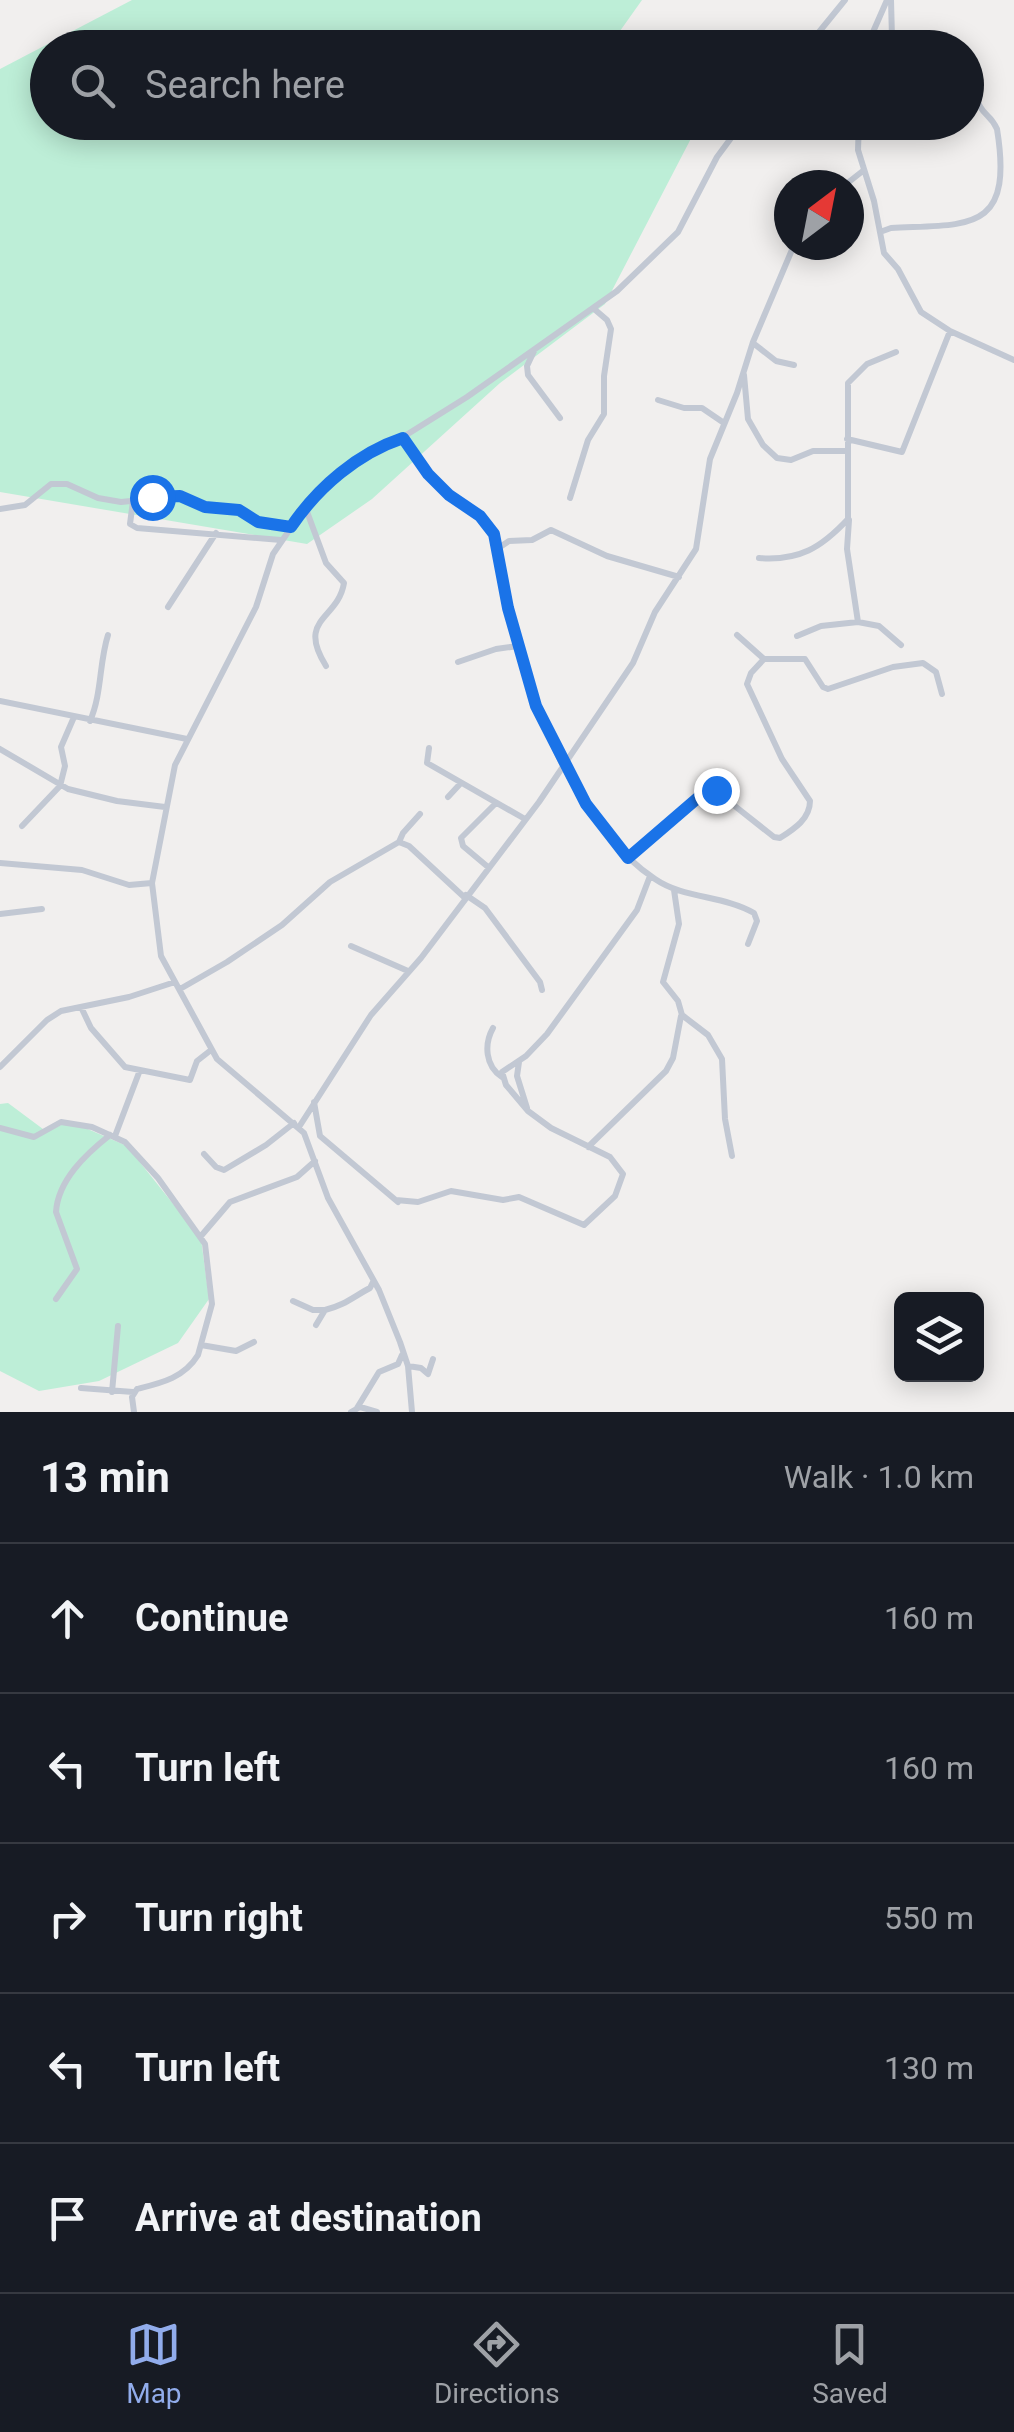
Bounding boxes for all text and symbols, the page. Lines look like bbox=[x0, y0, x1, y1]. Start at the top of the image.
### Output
search box bbox=[30, 30, 984, 140]
icon: search bbox=[65, 58, 120, 113]
text: Search here bbox=[145, 63, 345, 107]
north arrow bbox=[774, 170, 864, 260]
route start bbox=[130, 475, 176, 521]
route end bbox=[694, 768, 740, 814]
map controls bbox=[894, 1292, 984, 1382]
button: layers bbox=[894, 1292, 984, 1382]
text: 13 min bbox=[40, 1453, 170, 1502]
text: Walk · 1.0 km bbox=[784, 1458, 974, 1496]
icon: ahead bbox=[40, 1591, 95, 1646]
text: Continue bbox=[135, 1596, 289, 1640]
text: 160 m bbox=[884, 1599, 974, 1637]
icon: left bbox=[40, 1741, 95, 1796]
text: Turn left bbox=[135, 1746, 280, 1790]
text: 160 m bbox=[884, 1749, 974, 1787]
icon: right bbox=[40, 1891, 95, 1946]
text: Turn right bbox=[135, 1896, 303, 1940]
text: 550 m bbox=[884, 1899, 974, 1937]
icon: left bbox=[40, 2041, 95, 2096]
text: Turn left bbox=[135, 2046, 280, 2090]
text: 130 m bbox=[884, 2049, 974, 2087]
icon: arrive bbox=[40, 2191, 95, 2246]
text: Arrive at destination bbox=[135, 2196, 482, 2240]
tab: Map bbox=[126, 2317, 182, 2410]
tab: Directions bbox=[434, 2317, 560, 2410]
tab: Saved bbox=[812, 2317, 888, 2410]

